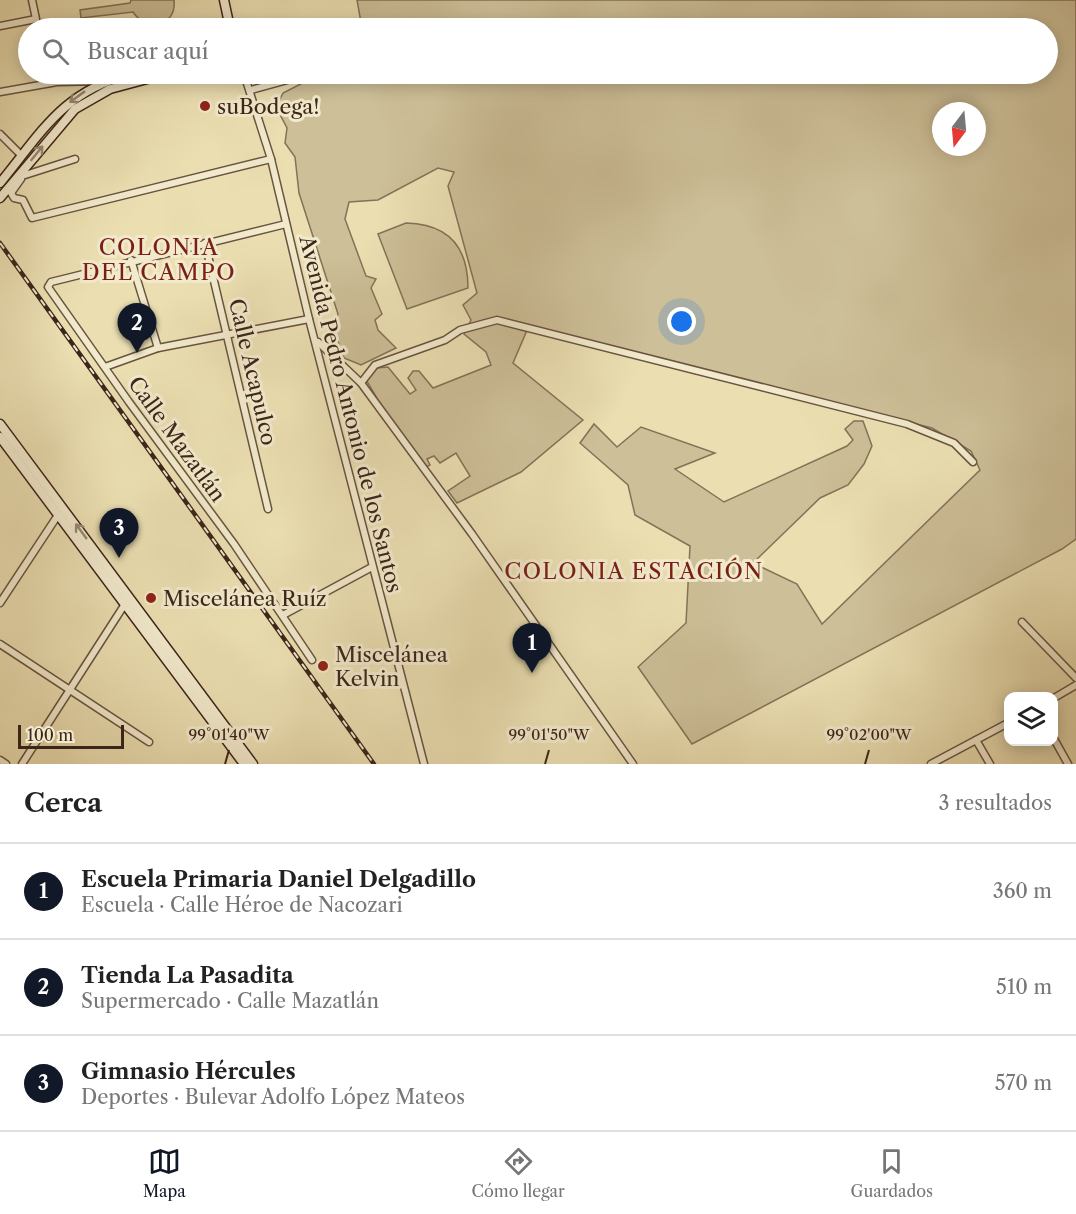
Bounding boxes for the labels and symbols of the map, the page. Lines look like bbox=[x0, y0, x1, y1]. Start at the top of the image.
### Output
one-way arrow bbox=[69, 90, 85, 103]
place label: suBodega! bbox=[217, 94, 320, 119]
marker: suBodega! bbox=[198, 99, 212, 113]
north arrow bbox=[932, 102, 986, 156]
one-way arrow bbox=[30, 145, 43, 161]
street label: Avenida Pedro Antonio de los Santos bbox=[294, 232, 407, 595]
district label: COLONIA DEL CAMPO bbox=[82, 234, 236, 286]
street label: Calle Acapulco bbox=[224, 296, 282, 448]
pin: 2 bbox=[118, 304, 156, 353]
your location bbox=[667, 307, 696, 336]
street label: Calle Mazatlán bbox=[123, 371, 231, 507]
pin: 3 bbox=[100, 508, 138, 558]
one-way arrow bbox=[75, 524, 88, 540]
district label: COLONIA ESTACIÓN bbox=[504, 557, 764, 585]
place label: Miscelánea Ruíz bbox=[163, 586, 327, 611]
marker: Miscelánea Ruíz bbox=[144, 591, 158, 605]
pin: 1 bbox=[512, 624, 552, 673]
place label: Miscelánea Kelvin bbox=[335, 642, 449, 691]
marker: Miscelánea Kelvin bbox=[316, 659, 330, 673]
scale bar bbox=[18, 722, 124, 750]
text: 99°01'40"W bbox=[189, 725, 270, 744]
text: 99°01'50"W bbox=[508, 725, 590, 744]
text: 99°02'00"W bbox=[827, 725, 912, 744]

